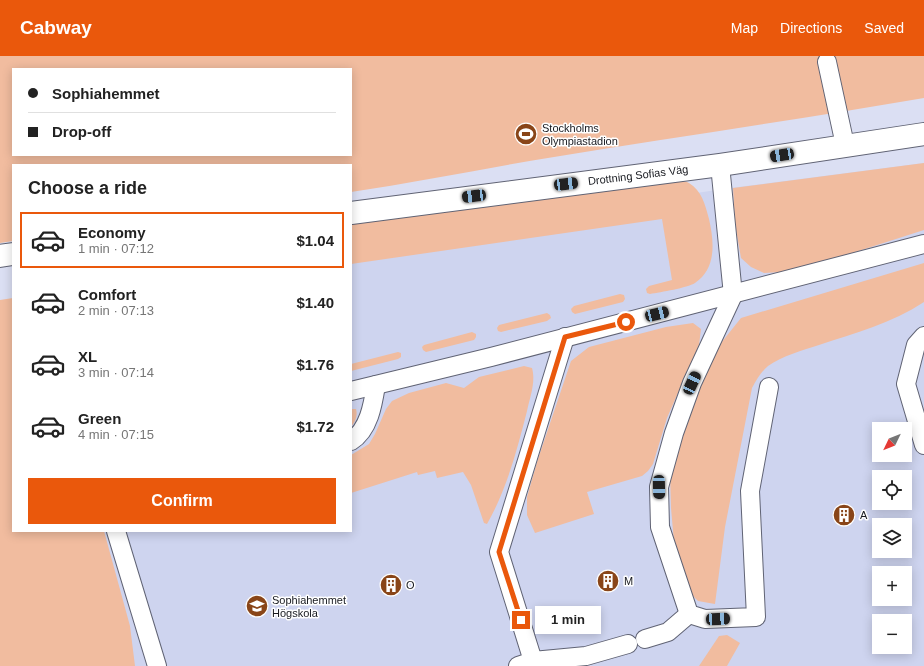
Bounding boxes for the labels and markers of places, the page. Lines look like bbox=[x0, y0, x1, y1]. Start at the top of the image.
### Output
sports icon: Stockholms Olympiastadion bbox=[513, 121, 539, 147]
place label: Stockholms Olympiastadion bbox=[542, 122, 618, 147]
building icon: A bbox=[831, 502, 857, 528]
place label: A bbox=[860, 509, 868, 521]
building icon: M bbox=[595, 568, 621, 594]
building icon: O bbox=[378, 572, 404, 598]
place label: M bbox=[624, 575, 633, 587]
place label: O bbox=[406, 579, 415, 591]
school or university icon: Sophiahemmet Högskola bbox=[244, 593, 270, 619]
place label: Sophiahemmet Högskola bbox=[272, 594, 346, 619]

